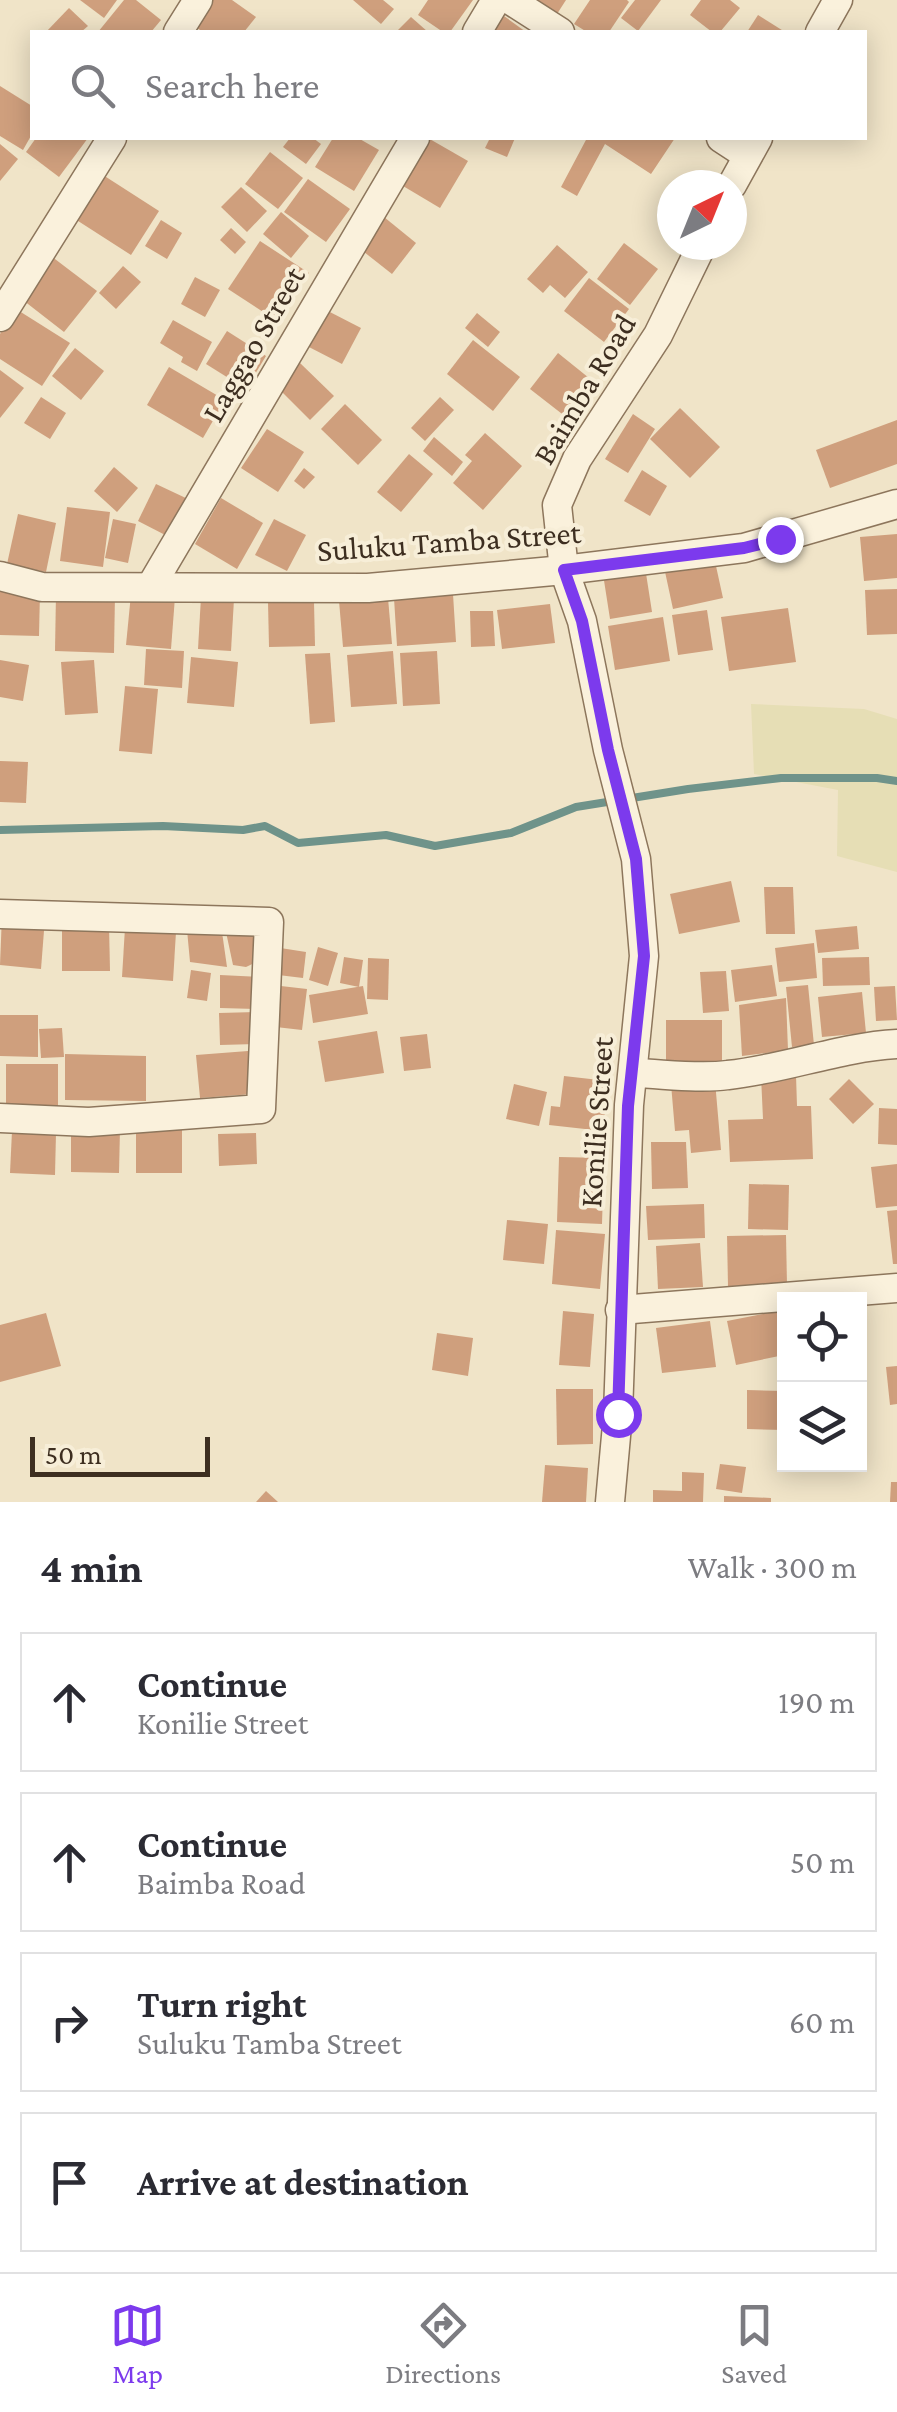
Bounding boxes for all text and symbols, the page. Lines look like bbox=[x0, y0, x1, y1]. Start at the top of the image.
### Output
search box bbox=[30, 30, 867, 140]
icon: search bbox=[65, 58, 120, 113]
text: Search here bbox=[145, 64, 319, 106]
north arrow bbox=[657, 170, 747, 260]
street label: Laggao Street bbox=[194, 260, 312, 428]
street label: Baimba Road bbox=[525, 307, 643, 471]
street label: Suluku Tamba Street bbox=[316, 514, 583, 568]
route end bbox=[758, 517, 804, 563]
street label: Konilie Street bbox=[572, 1035, 620, 1209]
map controls bbox=[777, 1292, 867, 1472]
button: locate bbox=[777, 1292, 867, 1382]
button: layers bbox=[777, 1382, 867, 1472]
route start bbox=[596, 1392, 642, 1438]
scale bar bbox=[30, 1432, 210, 1476]
text: 50 m bbox=[45, 1439, 102, 1470]
text: 4 min bbox=[40, 1544, 143, 1591]
text: Walk · 300 m bbox=[688, 1549, 857, 1585]
text: Continue bbox=[137, 1663, 287, 1705]
icon: ahead bbox=[42, 1675, 97, 1730]
text: 190 m bbox=[778, 1684, 855, 1720]
text: Konilie Street bbox=[137, 1705, 308, 1741]
text: Continue bbox=[137, 1823, 287, 1865]
icon: ahead bbox=[42, 1835, 97, 1890]
text: 50 m bbox=[790, 1844, 855, 1880]
text: Baimba Road bbox=[137, 1865, 306, 1901]
text: Turn right bbox=[137, 1983, 306, 2025]
icon: right bbox=[42, 1995, 97, 2050]
text: 60 m bbox=[789, 2004, 855, 2040]
text: Suluku Tamba Street bbox=[137, 2025, 401, 2061]
icon: arrive bbox=[42, 2155, 97, 2210]
text: Arrive at destination bbox=[137, 2161, 469, 2203]
tab: Map bbox=[110, 2298, 165, 2389]
tab: Directions bbox=[385, 2298, 501, 2389]
tab: Saved bbox=[721, 2298, 787, 2389]

